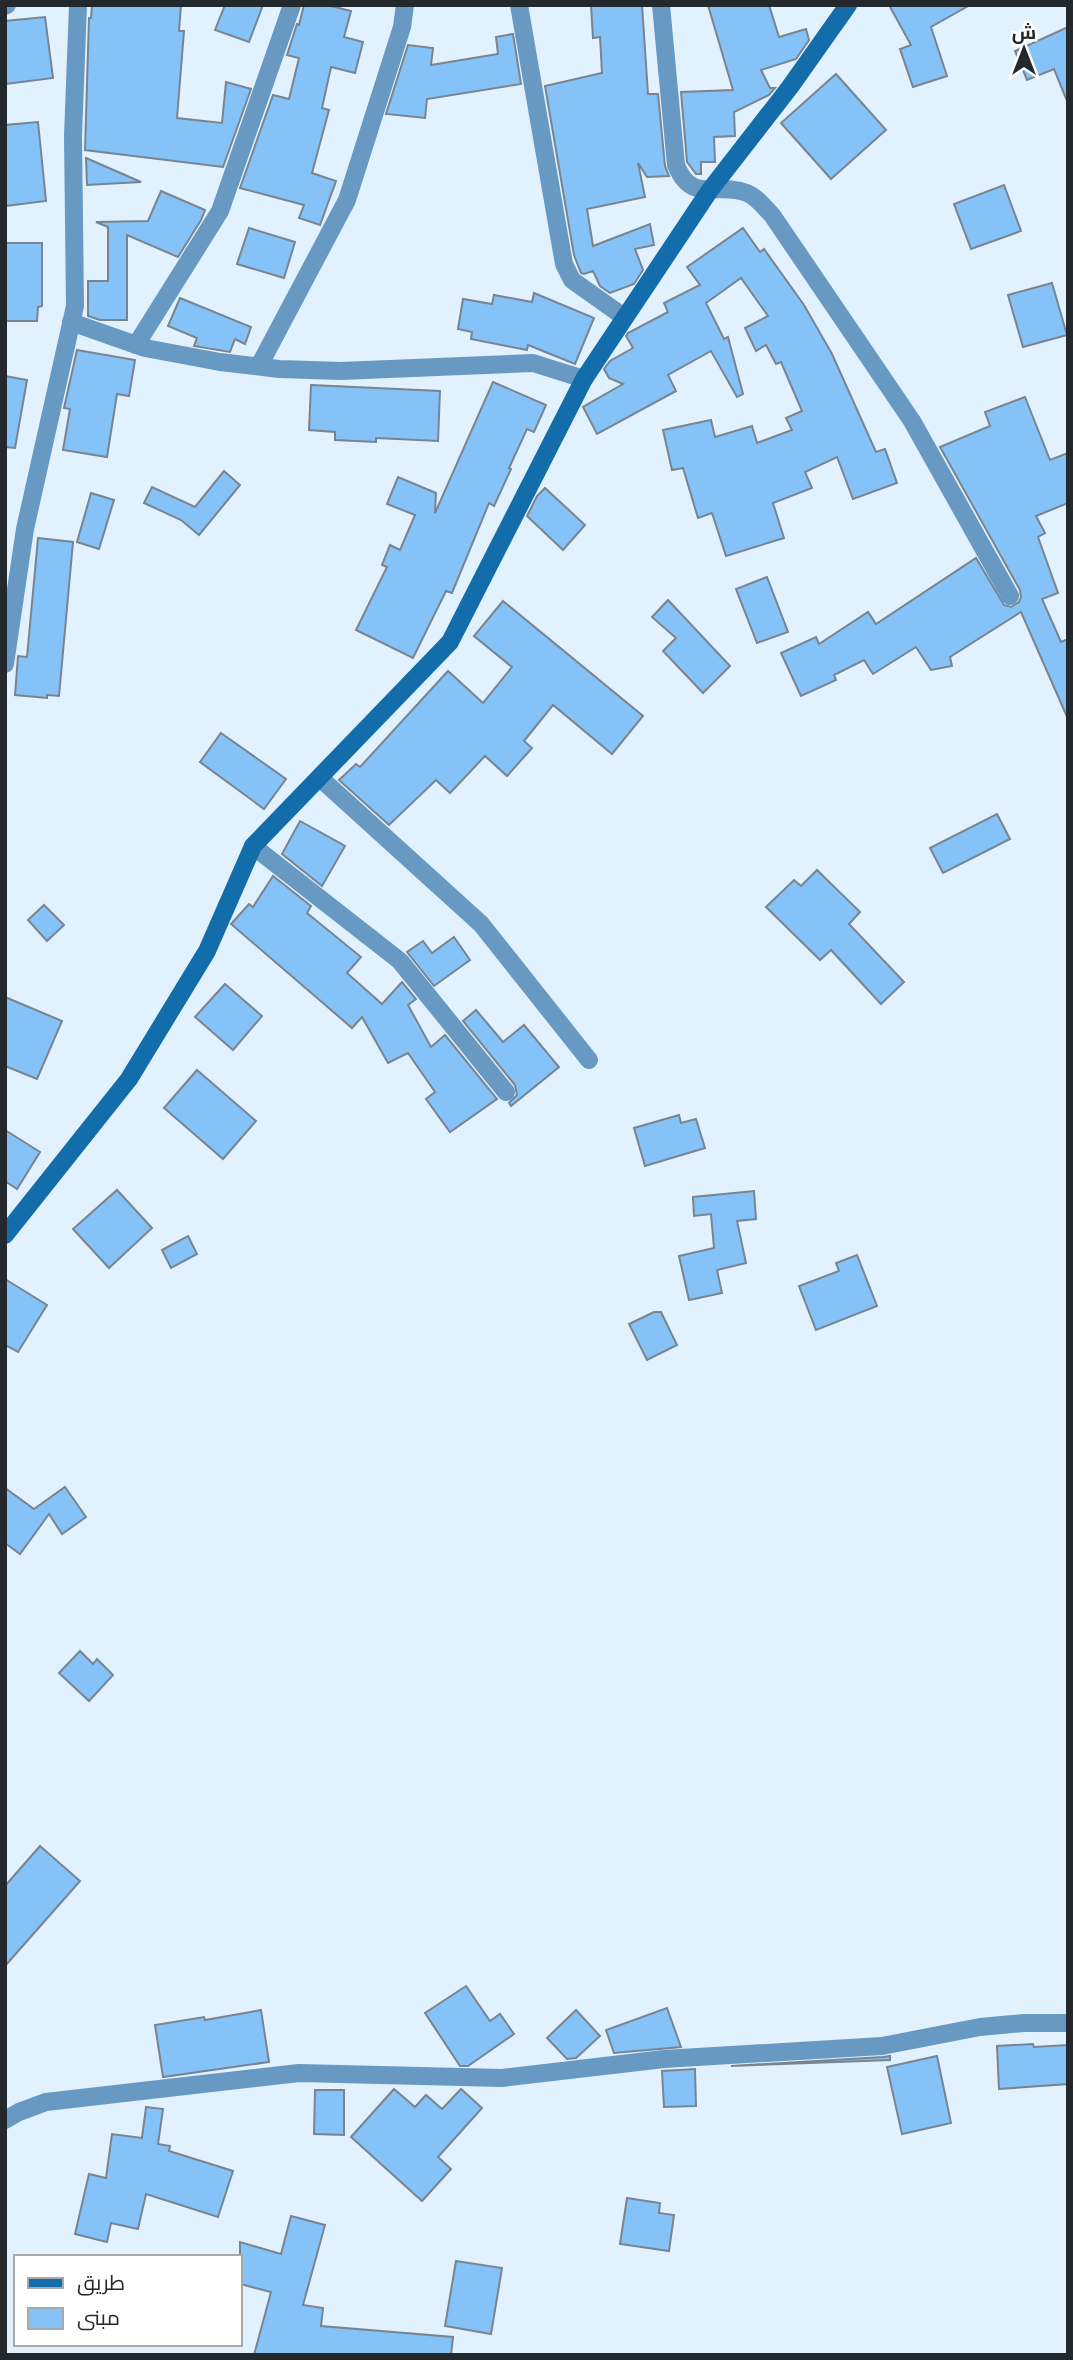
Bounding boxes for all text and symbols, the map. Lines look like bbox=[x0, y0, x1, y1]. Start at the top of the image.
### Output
north arrow bbox=[989, 14, 1059, 84]
text: ش bbox=[1012, 20, 1036, 44]
legend bbox=[14, 2255, 242, 2346]
text: طريق bbox=[77, 2268, 125, 2296]
text: مبنى bbox=[77, 2303, 120, 2331]

